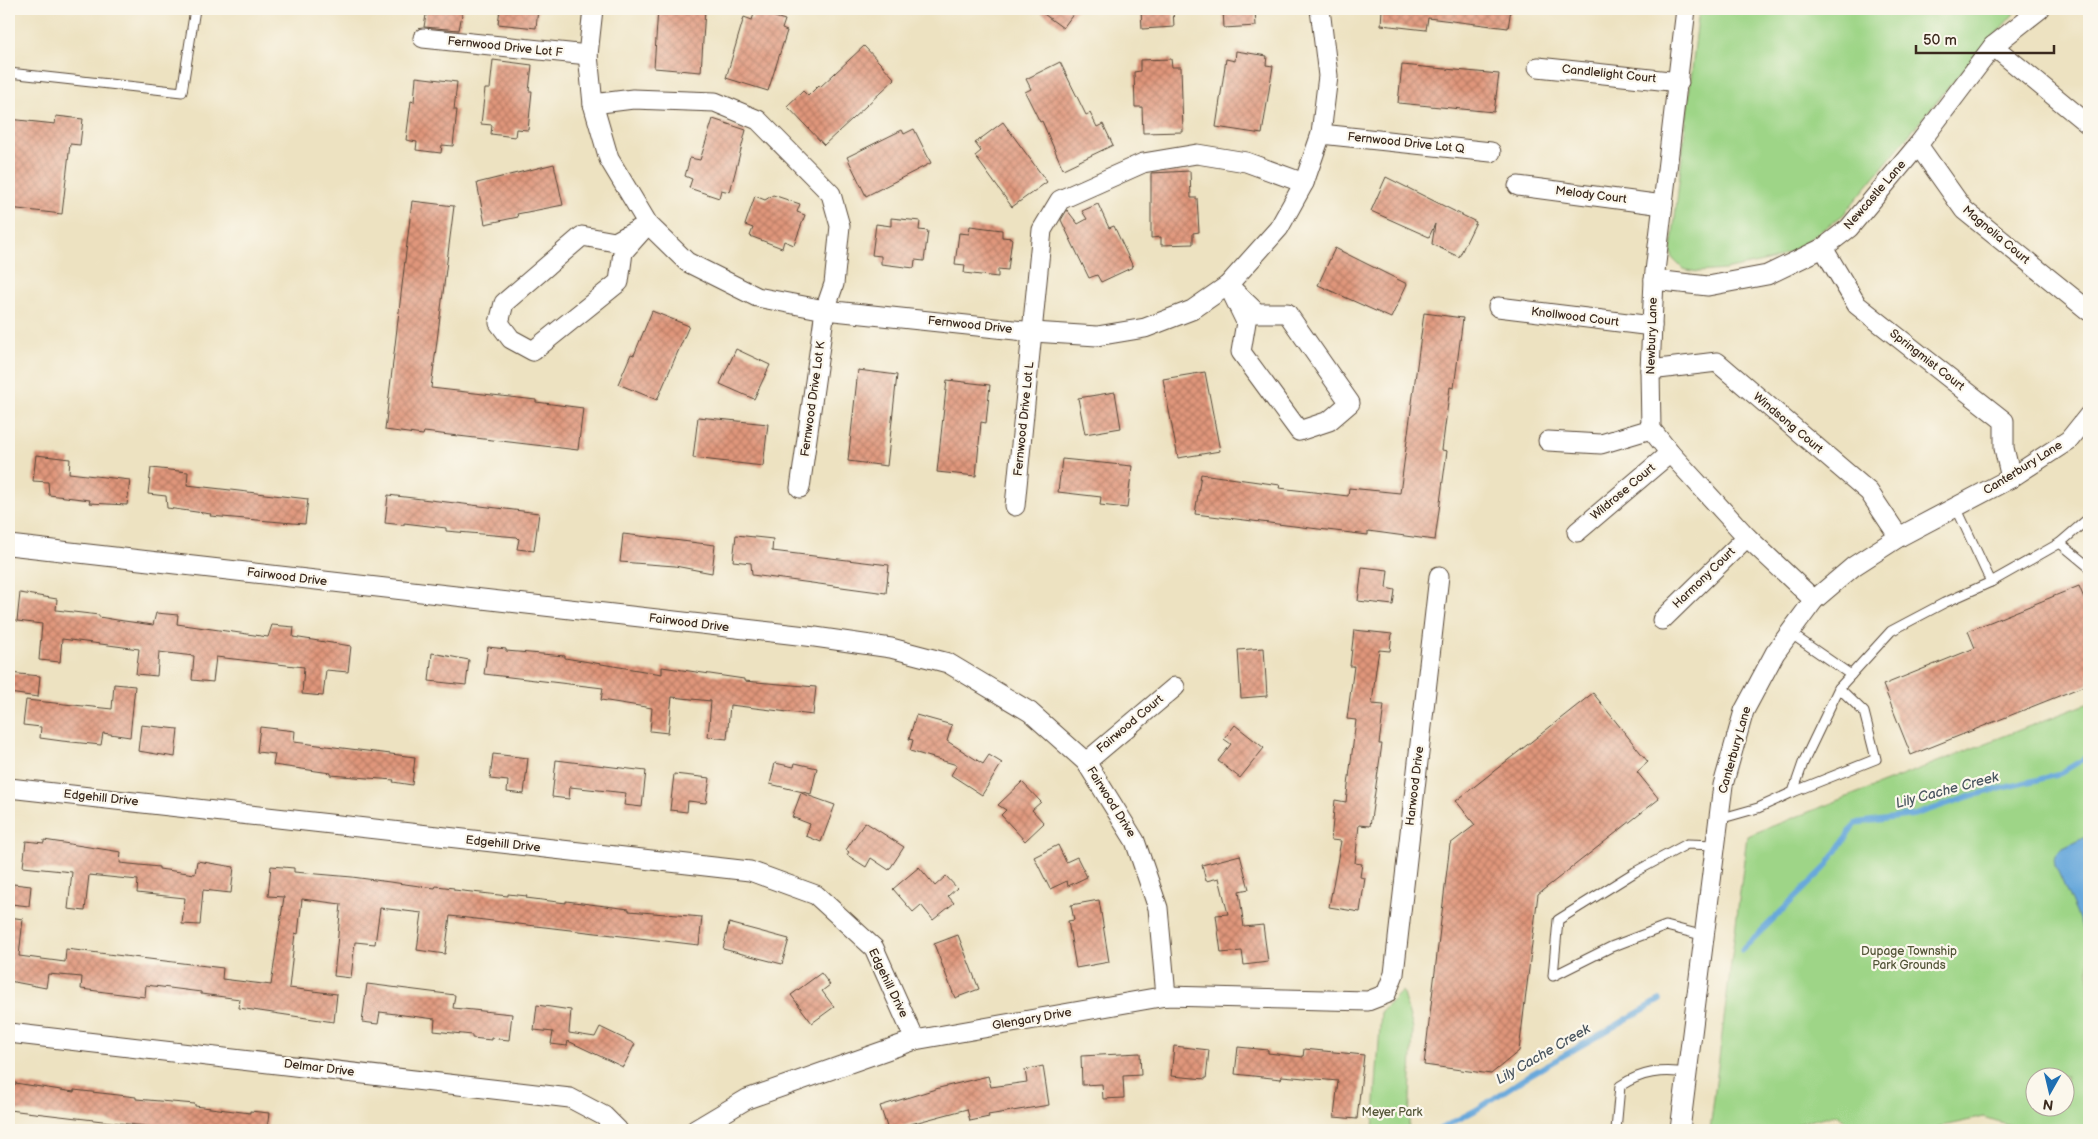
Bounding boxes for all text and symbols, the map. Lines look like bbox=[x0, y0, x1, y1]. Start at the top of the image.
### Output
scale bar bbox=[1916, 22, 2053, 54]
text: 50 m bbox=[1923, 31, 1957, 50]
street label: Fernwood Drive Lot F bbox=[447, 34, 564, 61]
street label: Candlelight Court bbox=[1561, 62, 1657, 86]
street label: Fernwood Drive Lot Q bbox=[1347, 129, 1466, 157]
street label: Newcastle Lane bbox=[1841, 157, 1909, 233]
street label: Melody Court bbox=[1555, 183, 1628, 207]
street label: Magnolia Court bbox=[1959, 203, 2033, 268]
street label: Newbury Lane bbox=[1643, 297, 1661, 375]
street label: Knollwood Court bbox=[1530, 304, 1620, 330]
street label: Fernwood Drive bbox=[927, 313, 1013, 337]
street label: Springmist Court bbox=[1887, 326, 1968, 394]
street label: Fernwood Drive Lot K bbox=[798, 340, 829, 457]
street label: Fernwood Drive Lot L bbox=[1011, 361, 1037, 477]
street label: Windsong Court bbox=[1750, 389, 1826, 457]
street label: Canterbury Lane bbox=[1981, 438, 2065, 498]
street label: Wildrose Court bbox=[1588, 460, 1659, 523]
street label: Harmony Court bbox=[1670, 544, 1739, 612]
street label: Fairwood Drive bbox=[246, 565, 328, 589]
street label: Fairwood Drive bbox=[648, 611, 730, 635]
street label: Fairwood Court bbox=[1094, 692, 1167, 756]
street label: Canterbury Lane bbox=[1715, 705, 1755, 795]
street label: Harwood Drive bbox=[1403, 745, 1427, 827]
street label: Fairwood Drive bbox=[1083, 764, 1139, 840]
water label: Lily Cache Creek bbox=[1894, 768, 2002, 812]
street label: Edgehill Drive bbox=[63, 787, 139, 809]
street label: Edgehill Drive bbox=[465, 833, 541, 855]
park label: Dupage Township Park Grounds bbox=[1861, 944, 1957, 973]
street label: Edgehill Drive bbox=[865, 946, 911, 1020]
street label: Glengary Drive bbox=[991, 1005, 1073, 1033]
water label: Lily Cache Creek bbox=[1493, 1020, 1594, 1088]
street label: Delmar Drive bbox=[283, 1056, 355, 1080]
north arrow bbox=[2026, 1066, 2076, 1116]
text: N bbox=[2042, 1095, 2055, 1114]
park label: Meyer Park bbox=[1362, 1105, 1423, 1120]

